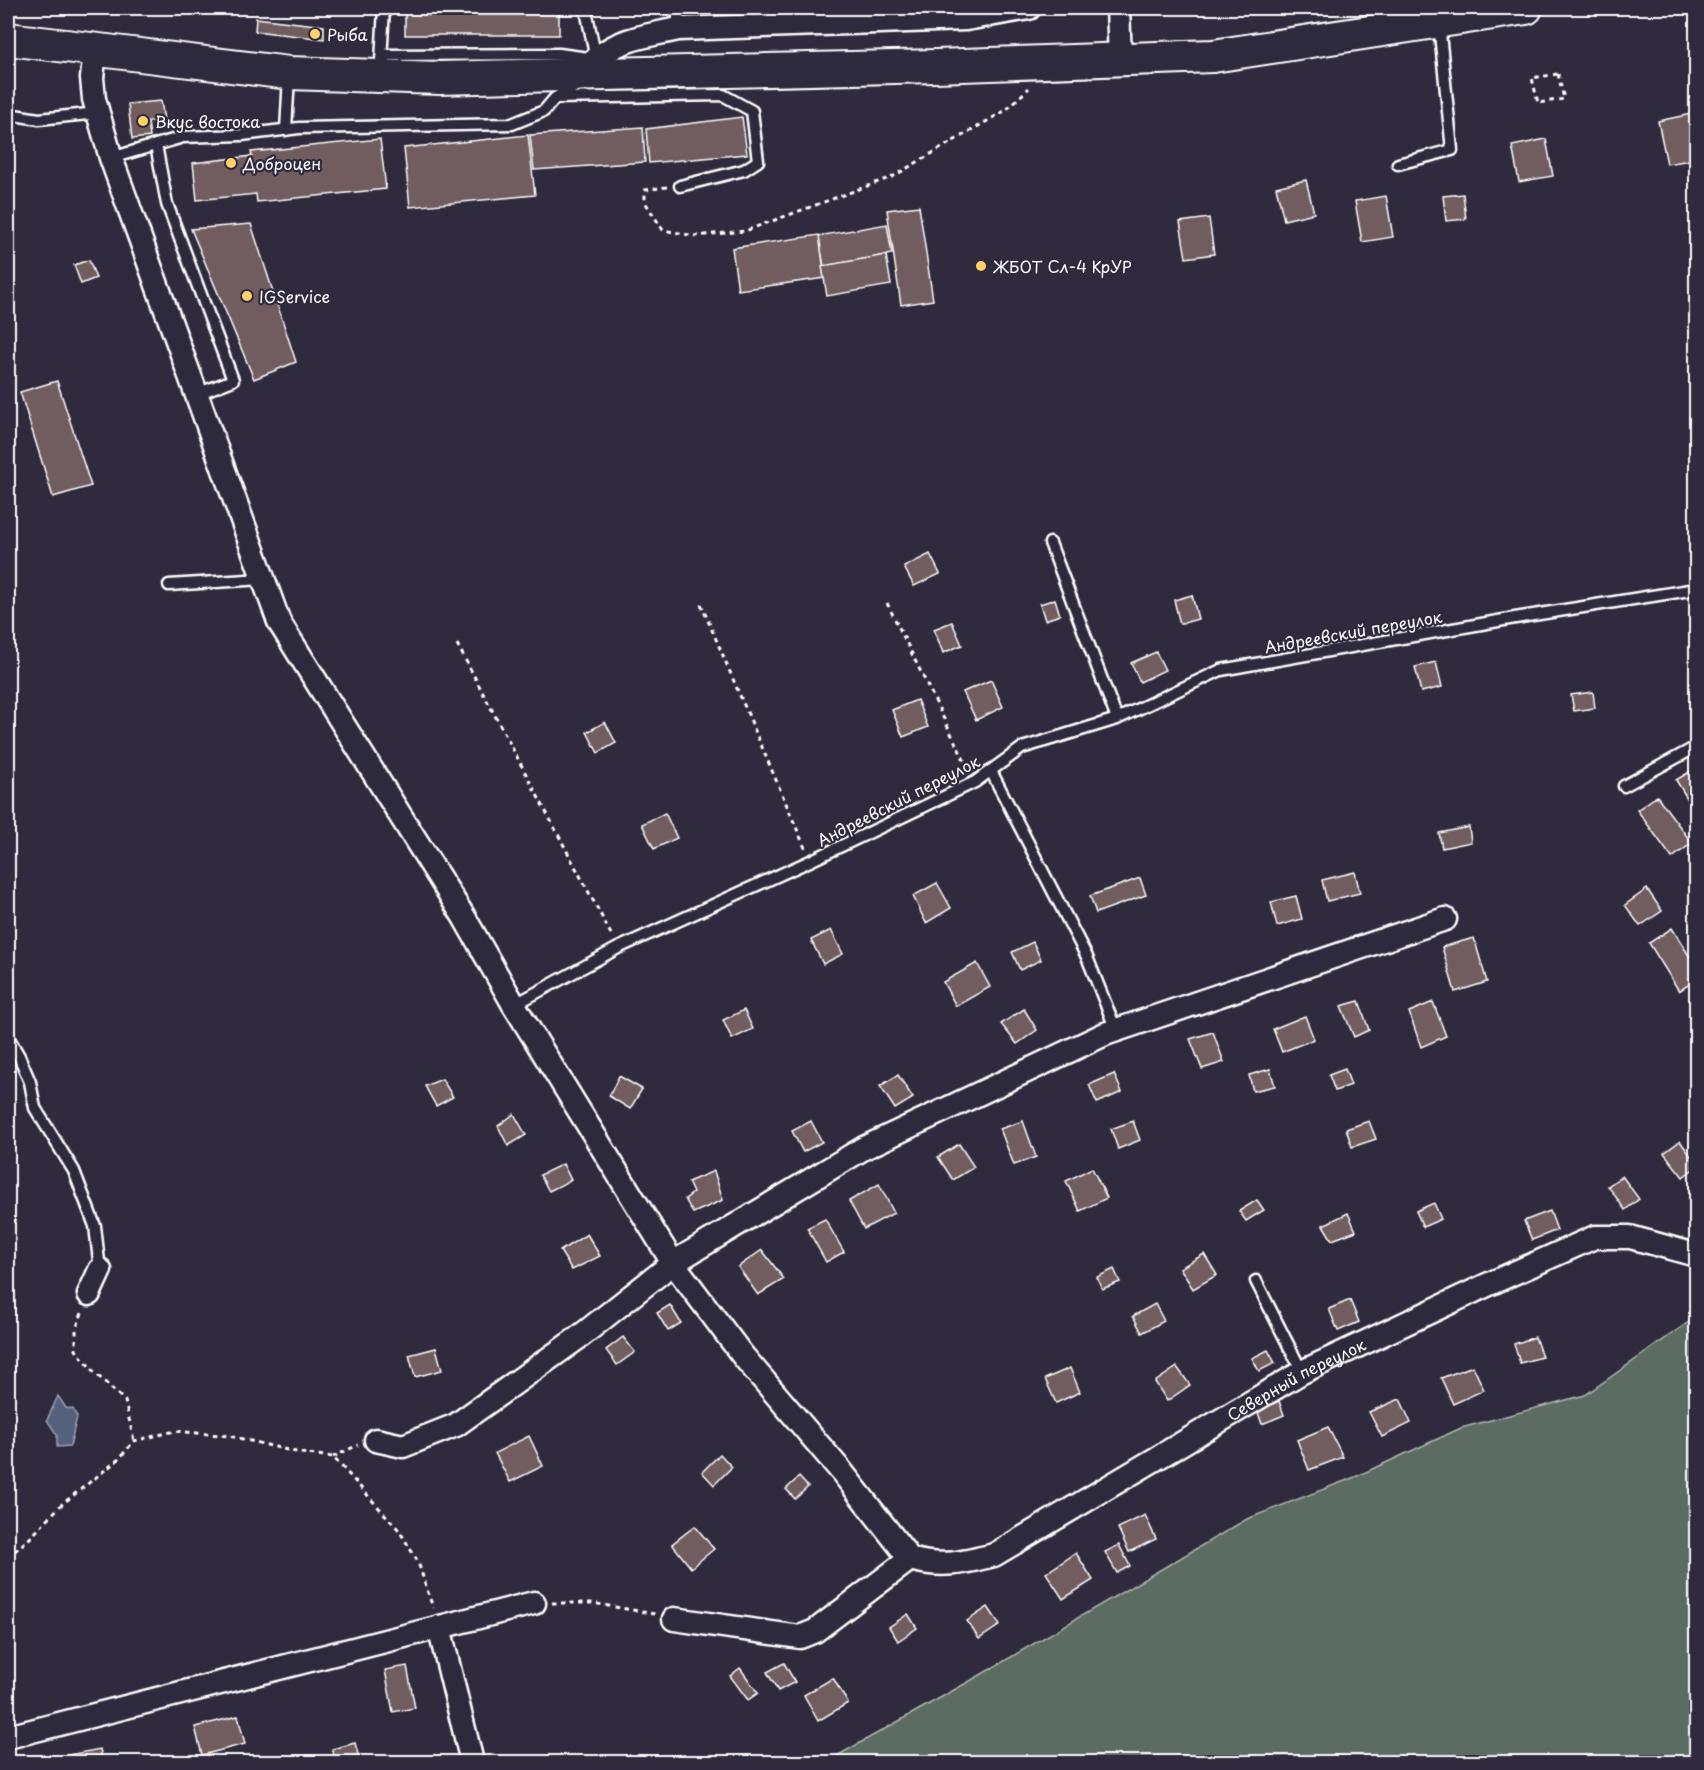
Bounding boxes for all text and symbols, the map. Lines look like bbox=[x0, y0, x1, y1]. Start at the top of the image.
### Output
place label: Рыба bbox=[327, 22, 368, 46]
marker: Рыба bbox=[308, 27, 322, 41]
place label: Вкус востока bbox=[155, 109, 260, 133]
marker: Вкус востока bbox=[136, 114, 150, 128]
place label: Доброцен bbox=[242, 151, 321, 175]
marker: Доброцен bbox=[224, 156, 238, 170]
place label: ЖБОТ Сл-4 КрУР bbox=[992, 254, 1132, 278]
marker: ЖБОТ Сл-4 КрУР bbox=[974, 259, 988, 273]
place label: IGService bbox=[259, 284, 330, 308]
marker: IGService bbox=[240, 289, 254, 303]
street label: Андреевский переулок bbox=[1262, 603, 1444, 658]
street label: Андреевский переулок bbox=[812, 748, 984, 852]
street label: Северный переулок bbox=[1222, 1332, 1370, 1426]

